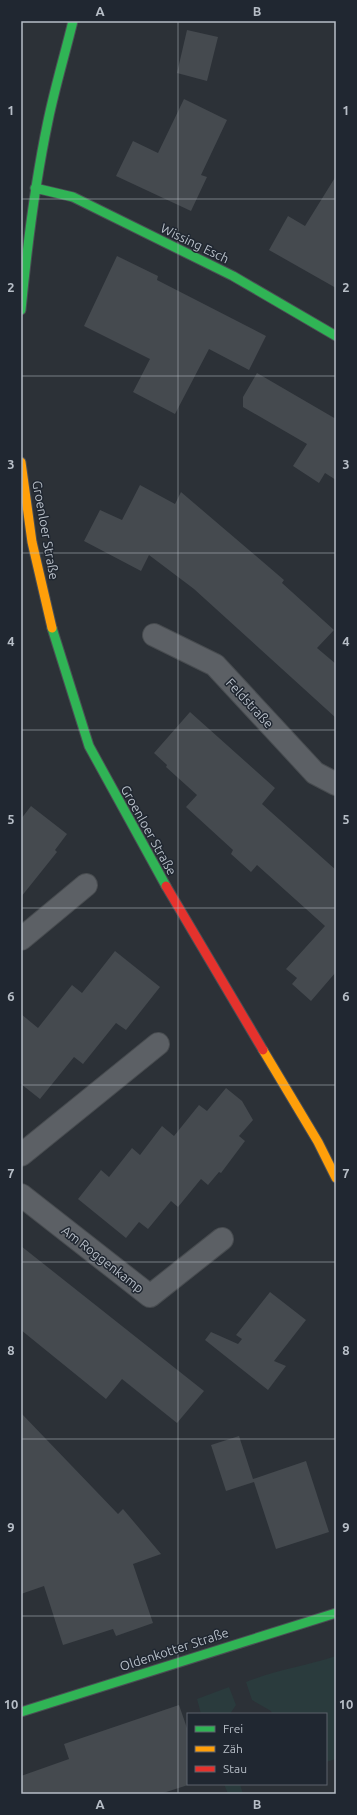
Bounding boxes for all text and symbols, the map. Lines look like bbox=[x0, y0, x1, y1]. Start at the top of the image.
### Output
text: A bbox=[95, 4, 105, 18]
text: B bbox=[253, 4, 262, 18]
text: 1 bbox=[7, 103, 15, 117]
text: 1 bbox=[342, 103, 350, 117]
street label: Wissing Esch bbox=[159, 220, 231, 266]
text: 2 bbox=[7, 280, 15, 294]
text: 2 bbox=[342, 280, 350, 294]
text: 3 bbox=[7, 457, 15, 471]
text: 3 bbox=[342, 457, 350, 471]
street label: Groenloer Straße bbox=[30, 479, 62, 581]
text: 4 bbox=[7, 634, 15, 648]
text: 4 bbox=[342, 634, 350, 648]
street label: Feldstraße bbox=[224, 675, 276, 731]
street label: Groenloer Straße bbox=[119, 783, 179, 877]
text: 5 bbox=[7, 812, 15, 826]
text: 5 bbox=[342, 812, 350, 826]
text: 6 bbox=[7, 989, 15, 1003]
text: 6 bbox=[342, 989, 350, 1003]
text: 7 bbox=[7, 1166, 15, 1180]
text: 7 bbox=[342, 1166, 350, 1180]
street label: Am Roggenkamp bbox=[59, 1223, 147, 1295]
text: 8 bbox=[7, 1343, 15, 1357]
text: 8 bbox=[342, 1343, 350, 1357]
text: 9 bbox=[7, 1520, 15, 1534]
text: 9 bbox=[342, 1520, 350, 1534]
street label: Oldenkotter Straße bbox=[118, 1625, 230, 1673]
text: 10 bbox=[4, 1697, 18, 1711]
text: 10 bbox=[339, 1697, 353, 1711]
legend bbox=[187, 1713, 327, 1785]
text: Frei bbox=[223, 1722, 243, 1735]
text: Zäh bbox=[223, 1742, 243, 1755]
text: Stau bbox=[223, 1762, 247, 1775]
text: A bbox=[95, 1797, 105, 1811]
text: B bbox=[253, 1797, 262, 1811]

